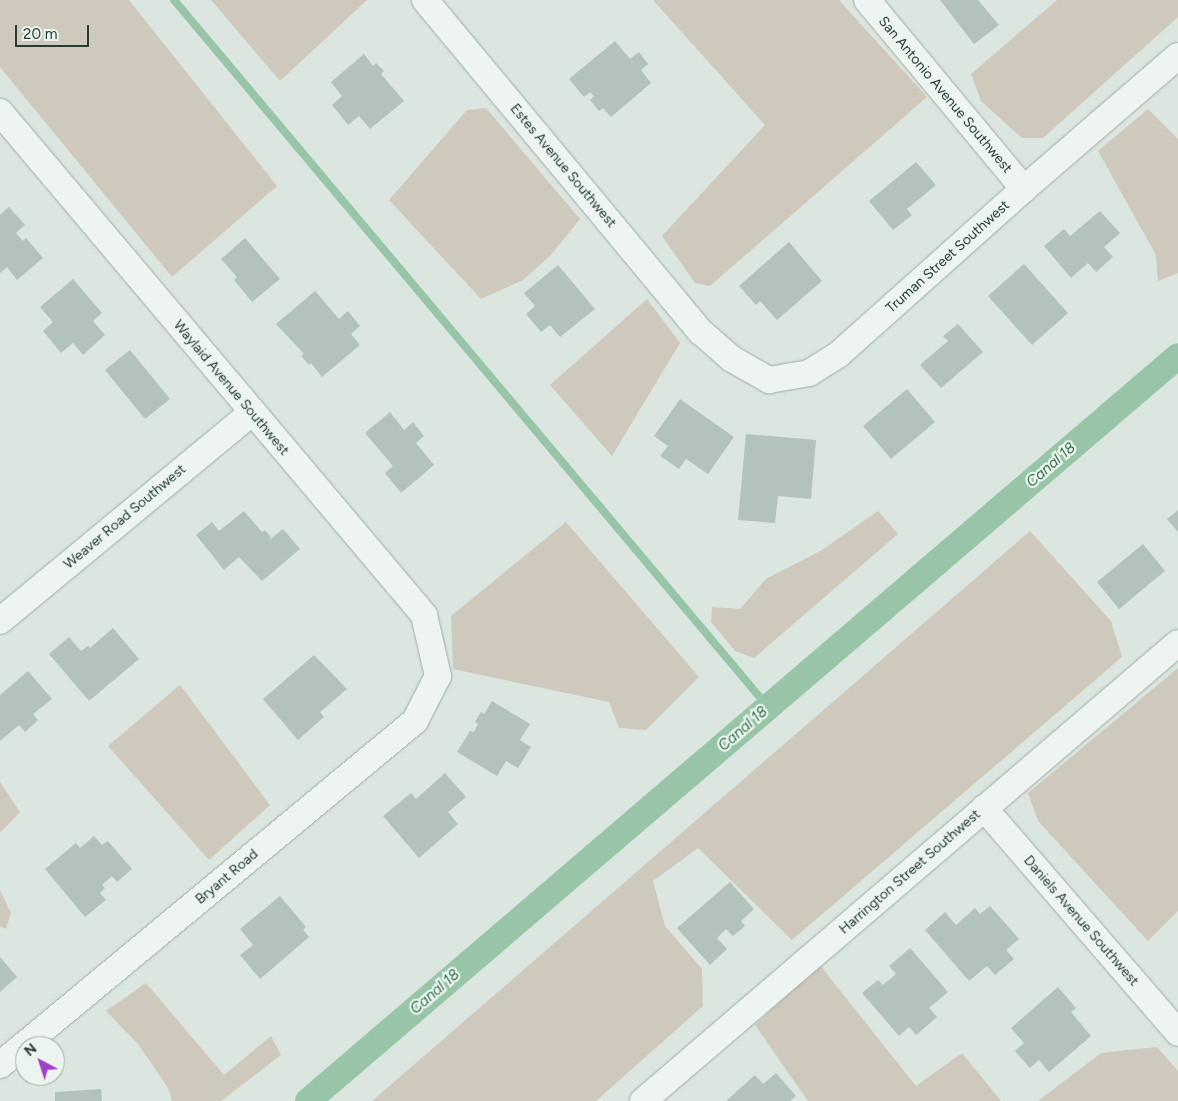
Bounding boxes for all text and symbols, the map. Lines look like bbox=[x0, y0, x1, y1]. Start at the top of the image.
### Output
street label: San Antonio Avenue Southwest bbox=[875, 13, 1015, 177]
scale bar bbox=[18, 15, 91, 47]
text: 20 m bbox=[23, 25, 57, 43]
street label: Estes Avenue Southwest bbox=[506, 101, 620, 231]
street label: Truman Street Southwest bbox=[883, 197, 1013, 317]
street label: Waylaid Avenue Southwest bbox=[170, 317, 292, 459]
water label: Canal 18 bbox=[1023, 439, 1079, 491]
street label: Weaver Road Southwest bbox=[61, 461, 189, 573]
water label: Canal 18 bbox=[715, 703, 771, 755]
street label: Harrington Street Southwest bbox=[836, 806, 984, 938]
street label: Bryant Road bbox=[192, 846, 262, 908]
street label: Daniels Avenue Southwest bbox=[1020, 852, 1142, 990]
water label: Canal 18 bbox=[407, 966, 463, 1018]
north arrow bbox=[15, 1036, 65, 1086]
text: N bbox=[21, 1040, 40, 1060]

